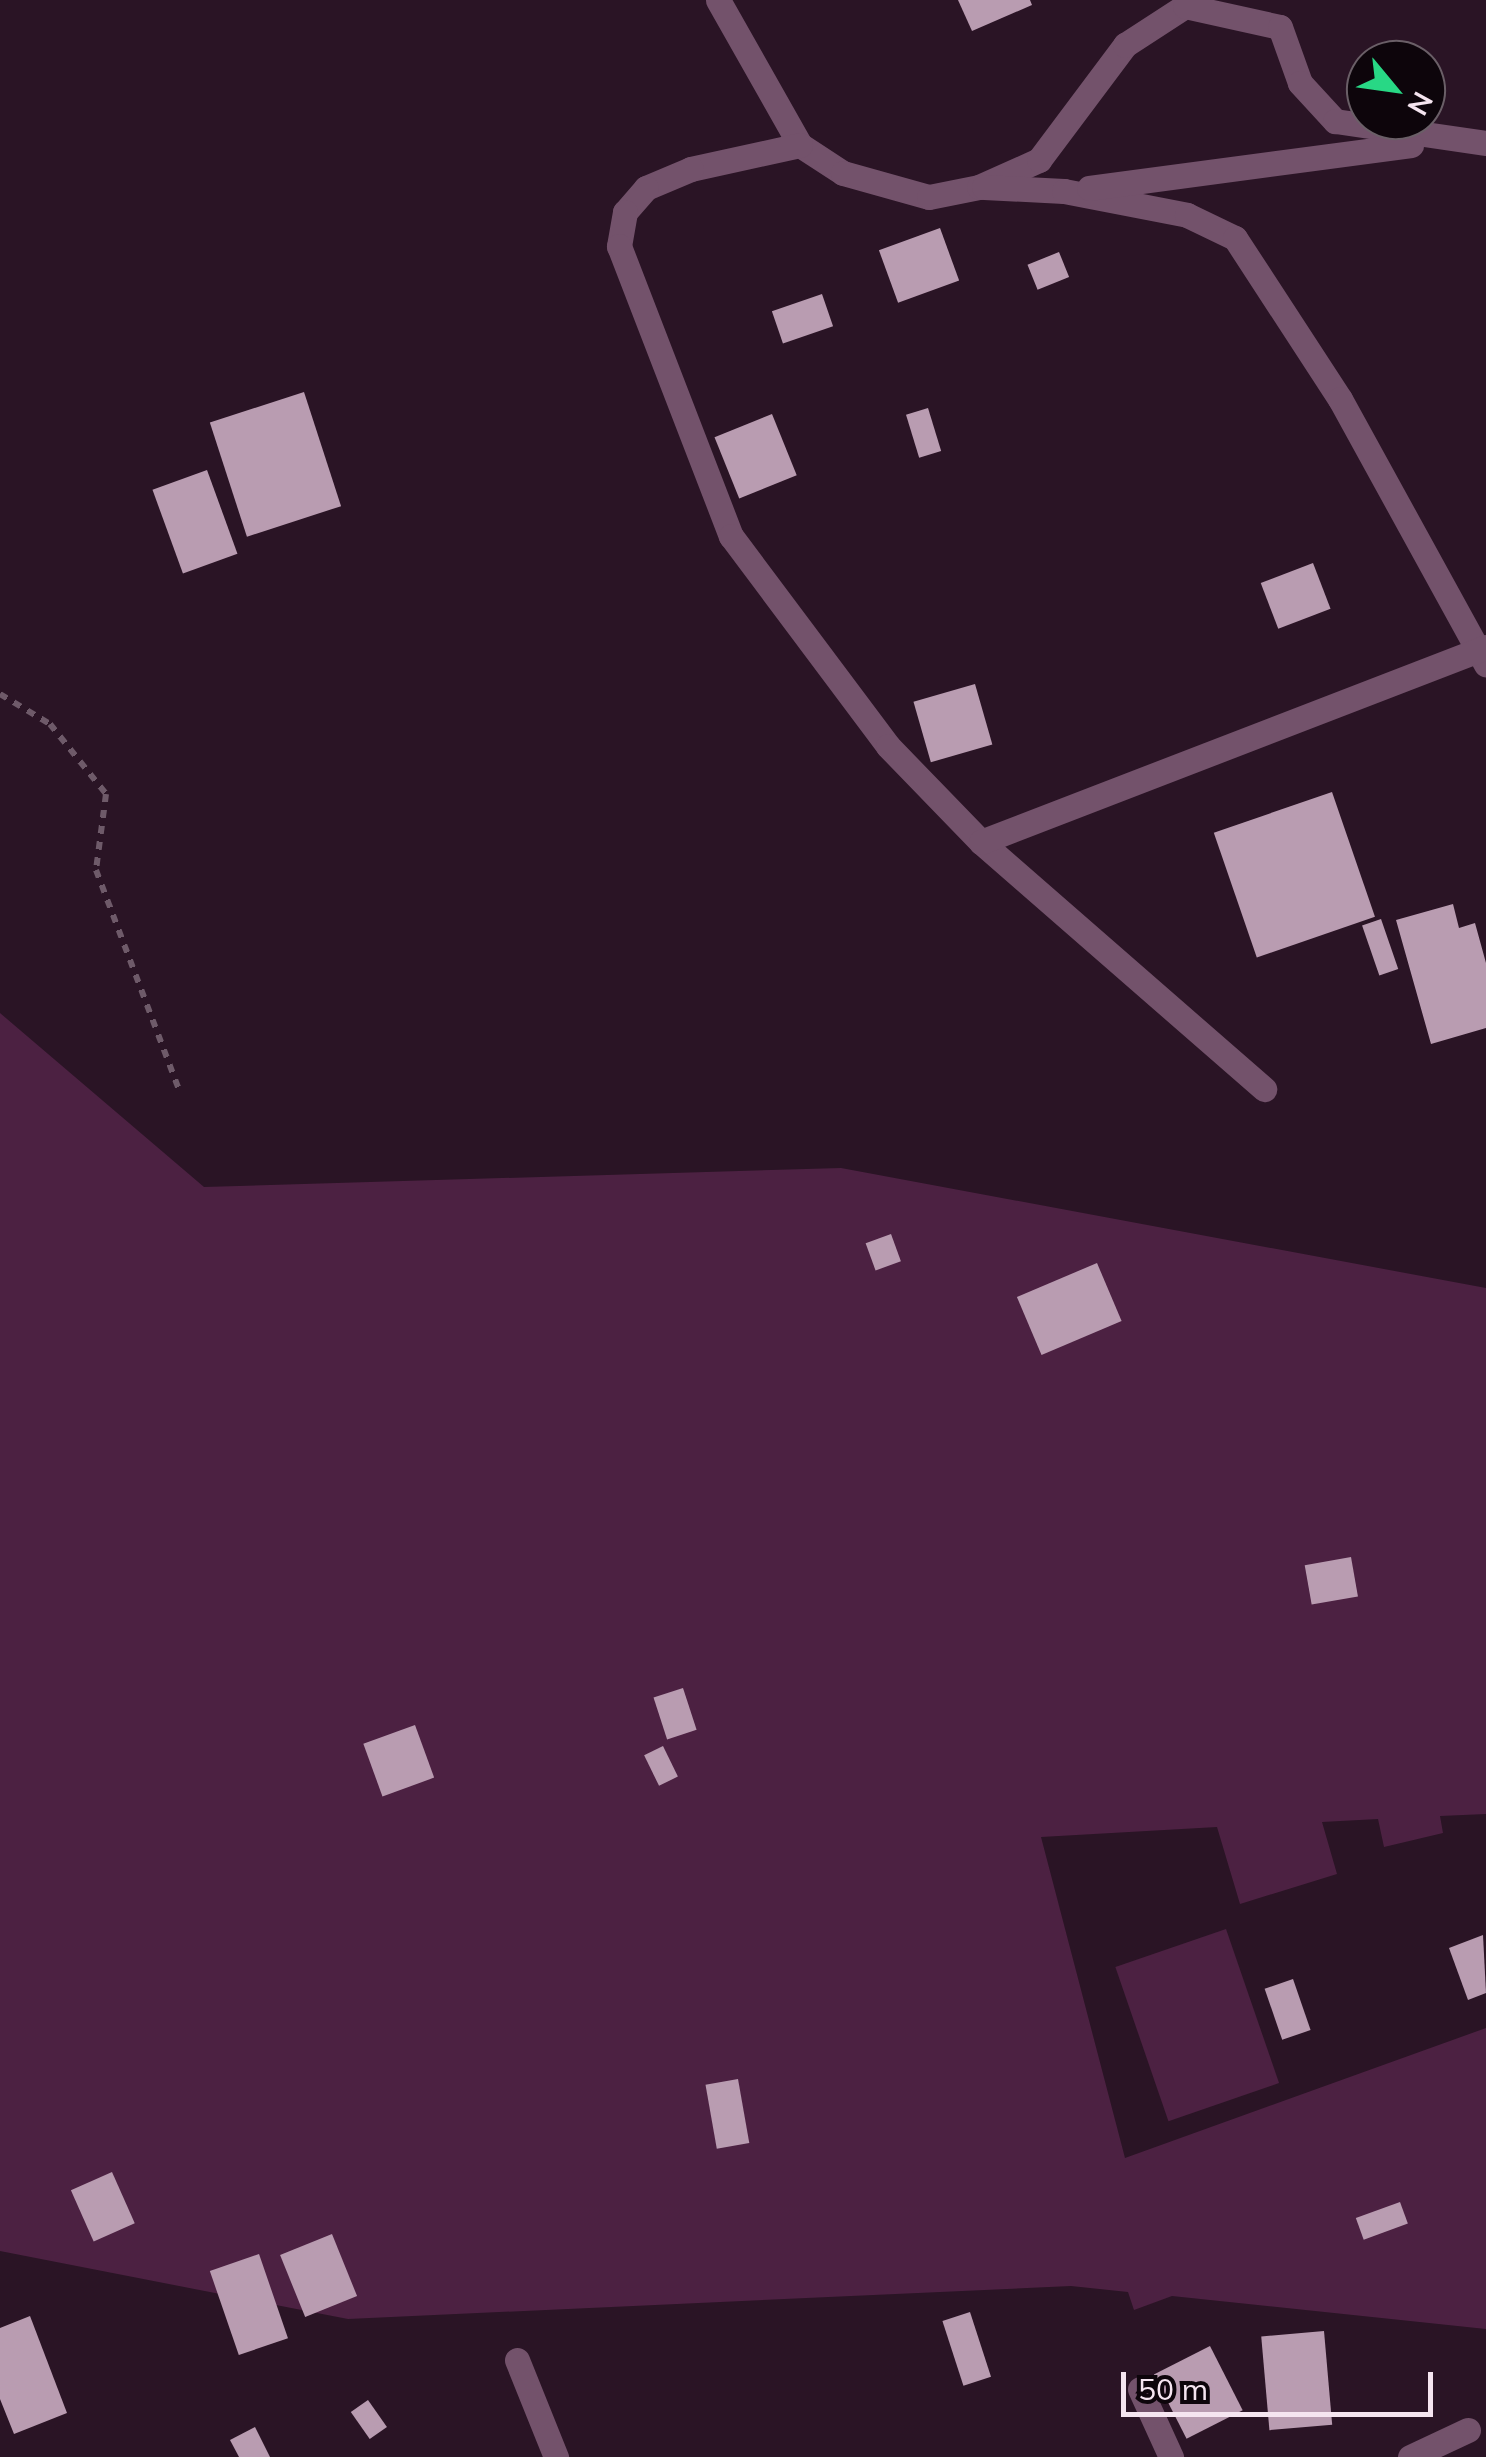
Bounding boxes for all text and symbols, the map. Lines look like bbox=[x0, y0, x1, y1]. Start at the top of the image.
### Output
north arrow bbox=[1346, 40, 1446, 140]
text: N bbox=[1401, 86, 1441, 122]
scale bar bbox=[1126, 2352, 1438, 2414]
text: 50 m bbox=[1138, 2370, 1208, 2408]

